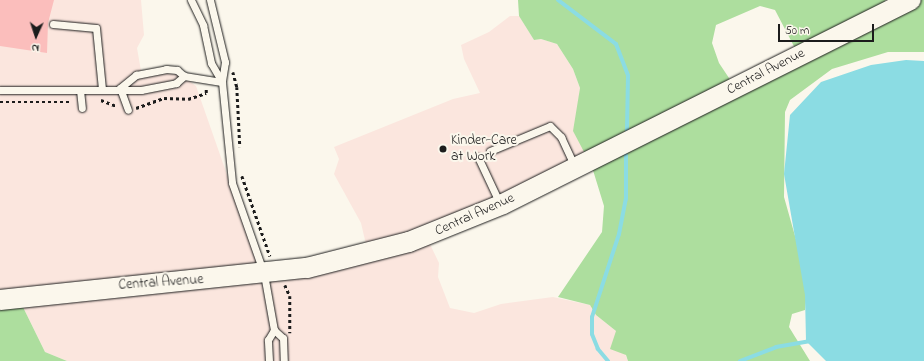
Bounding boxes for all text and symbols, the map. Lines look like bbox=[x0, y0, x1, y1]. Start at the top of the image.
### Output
north arrow bbox=[16, 16, 56, 56]
scale bar bbox=[780, 16, 876, 42]
text: 50 m bbox=[785, 22, 809, 40]
text: N bbox=[31, 40, 40, 56]
street label: Central Avenue bbox=[724, 45, 808, 99]
place label: Kinder-Care at Work bbox=[451, 133, 517, 166]
marker: Kinder-Care at Work bbox=[438, 144, 448, 154]
street label: Central Avenue bbox=[433, 190, 517, 240]
street label: Central Avenue bbox=[118, 272, 204, 294]

